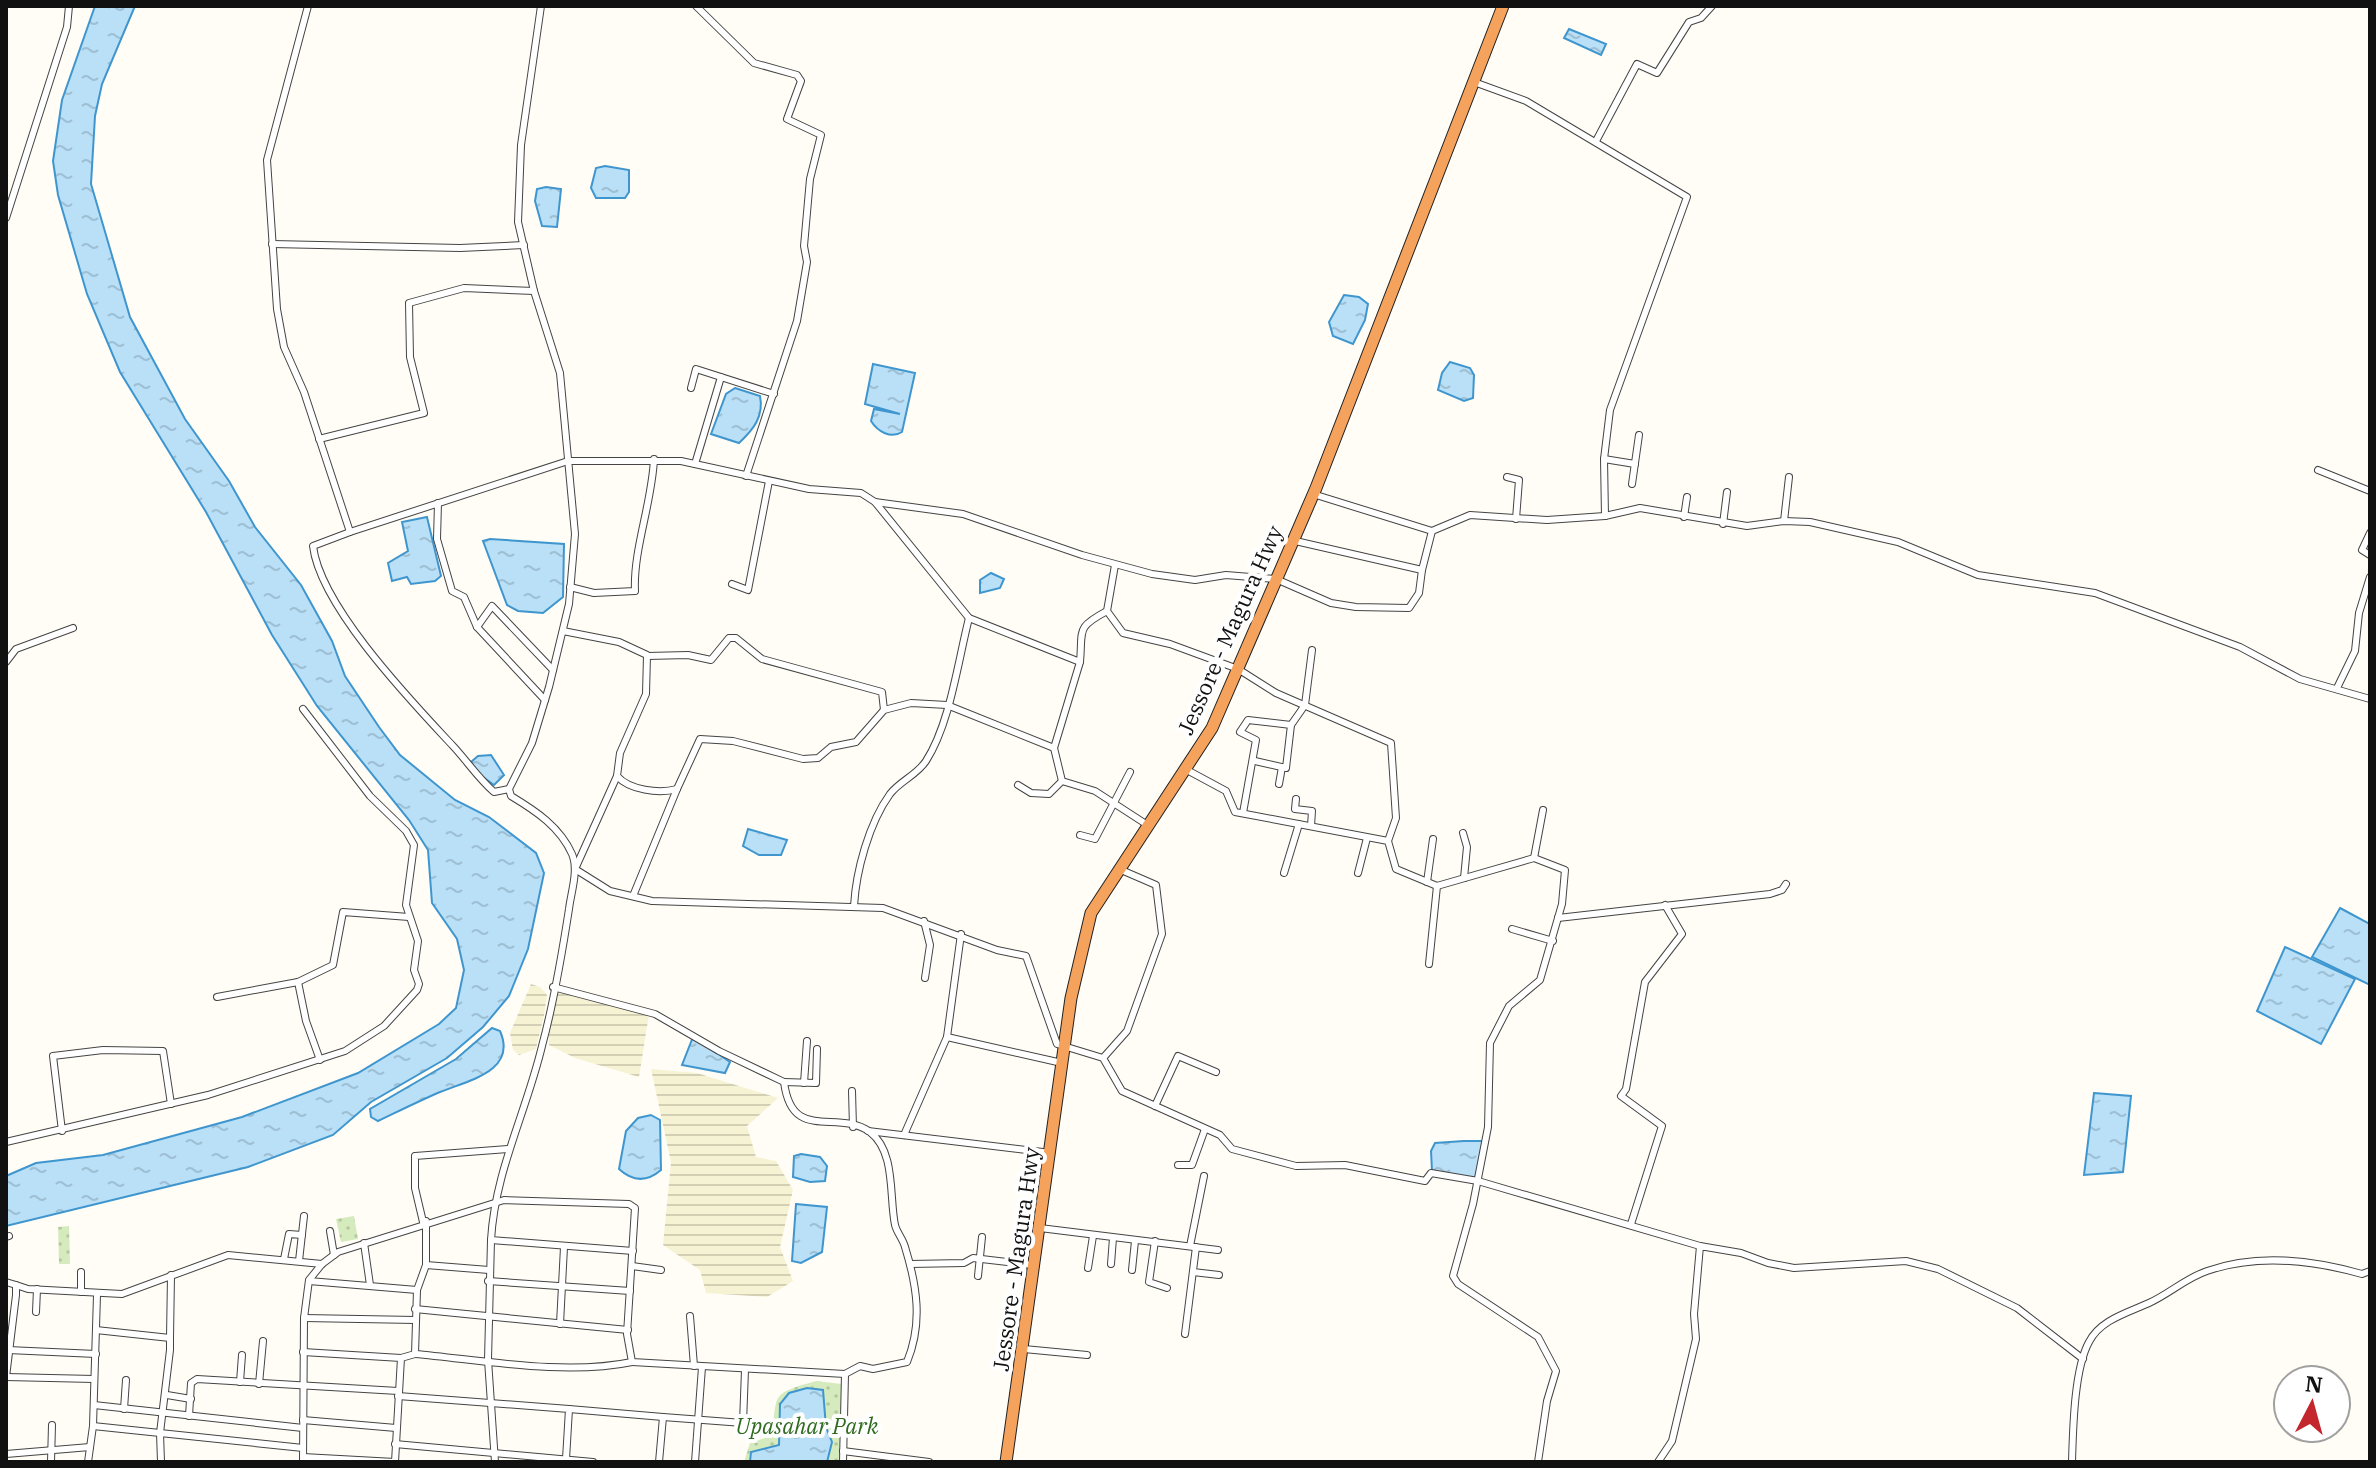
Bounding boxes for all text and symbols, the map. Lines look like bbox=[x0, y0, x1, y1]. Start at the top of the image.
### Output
street label: Jessore - Magura Hwy bbox=[1170, 520, 1289, 739]
street label: Jessore - Magura Hwy bbox=[985, 1145, 1046, 1373]
north arrow bbox=[2272, 1364, 2352, 1444]
text: N bbox=[2304, 1368, 2324, 1399]
park label: Upasahar Park bbox=[736, 1411, 879, 1440]

